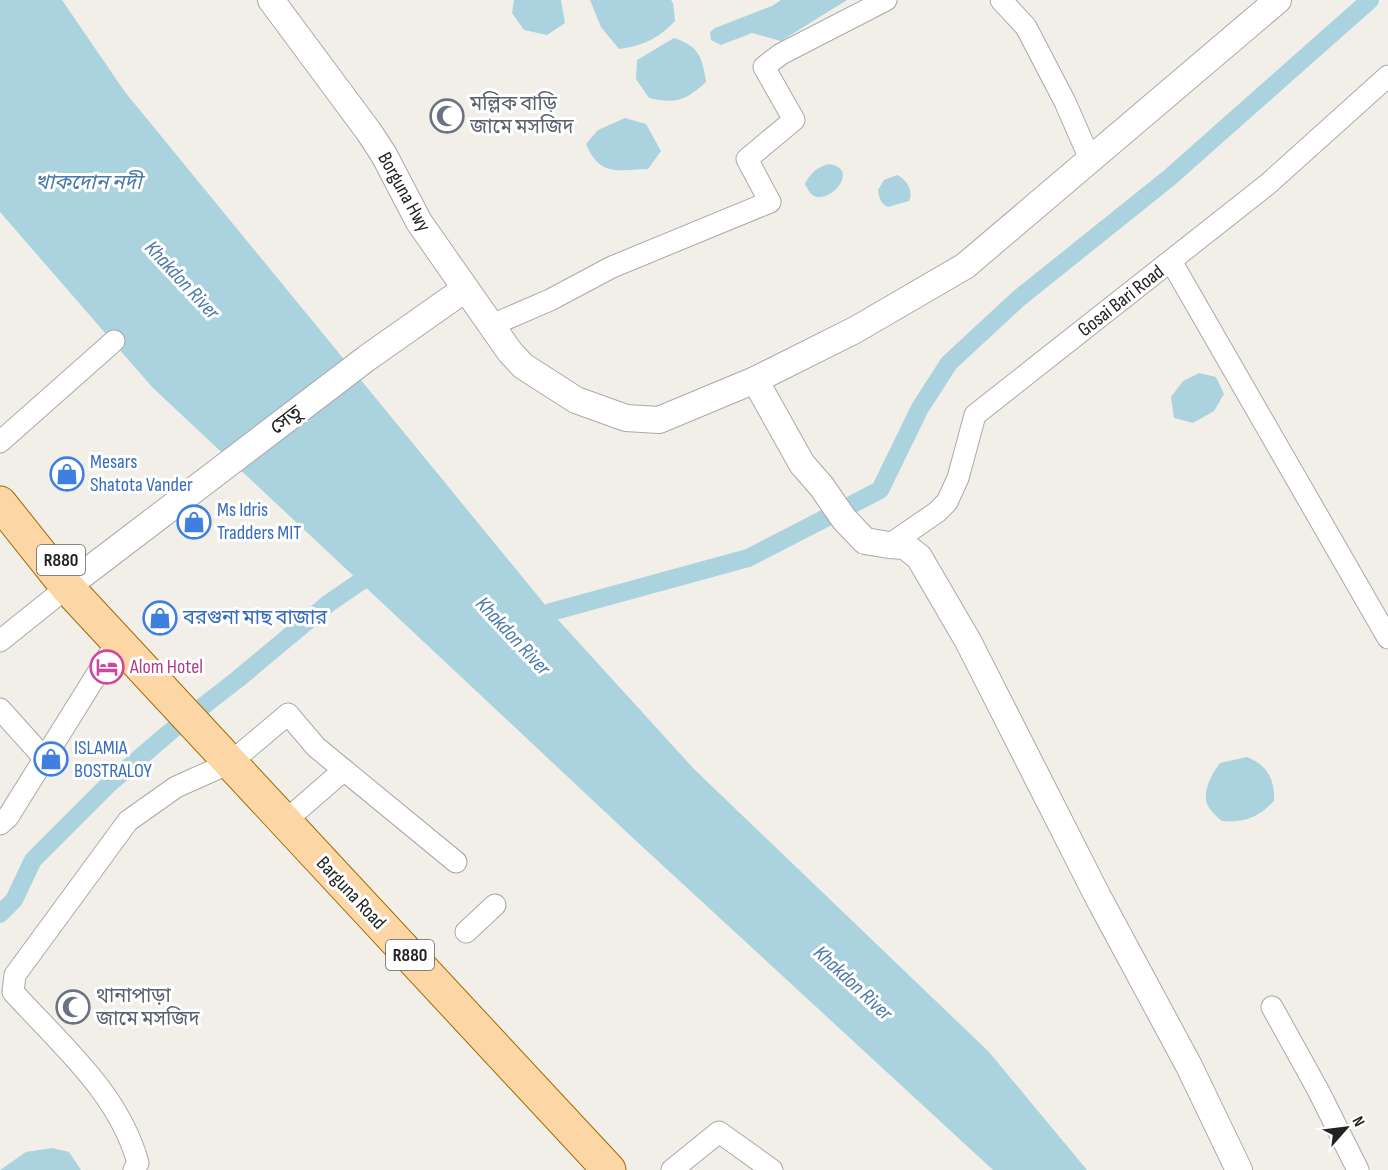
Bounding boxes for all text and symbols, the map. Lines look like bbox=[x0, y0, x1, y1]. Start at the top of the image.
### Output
place label: মল্লিক বাড়ি জামে মসজিদ bbox=[469, 91, 574, 139]
mosque icon: মল্লিক বাড়ি জামে মসজিদ bbox=[429, 98, 465, 134]
street label: Borguna Hwy bbox=[372, 148, 436, 236]
water label: খাকদোন নদী bbox=[35, 169, 146, 195]
water label: Khakdon River bbox=[139, 235, 225, 325]
street label: Gosai Bari Road bbox=[1073, 260, 1169, 342]
street label: সেতু bbox=[265, 400, 307, 440]
place label: Mesars Shatota Vander bbox=[90, 450, 193, 497]
shop icon: Mesars Shatota Vander bbox=[49, 456, 85, 492]
place label: Ms Idris Tradders MIT bbox=[217, 498, 301, 545]
shop icon: Ms Idris Tradders MIT bbox=[176, 504, 212, 540]
road number: R880 bbox=[37, 545, 85, 575]
water label: Khakdon River bbox=[470, 591, 556, 681]
shop icon: বরগুনা মাছ বাজার bbox=[142, 600, 178, 636]
place label: বরগুনা মাছ বাজার bbox=[182, 606, 328, 630]
hotel icon: Alom Hotel bbox=[89, 649, 125, 685]
place label: Alom Hotel bbox=[129, 655, 203, 679]
place label: ISLAMIA BOSTRALOY bbox=[74, 736, 152, 783]
shop icon: ISLAMIA BOSTRALOY bbox=[33, 741, 69, 777]
street label: Barguna Road bbox=[311, 852, 391, 934]
road number: R880 bbox=[386, 940, 434, 970]
water label: Khakdon River bbox=[808, 940, 898, 1026]
place label: থানাপাড়া জামে মসজিদ bbox=[95, 984, 200, 1031]
mosque icon: থানাপাড়া জামে মসজিদ bbox=[55, 989, 91, 1025]
north arrow bbox=[1316, 1098, 1376, 1158]
text: N bbox=[1348, 1113, 1368, 1130]

